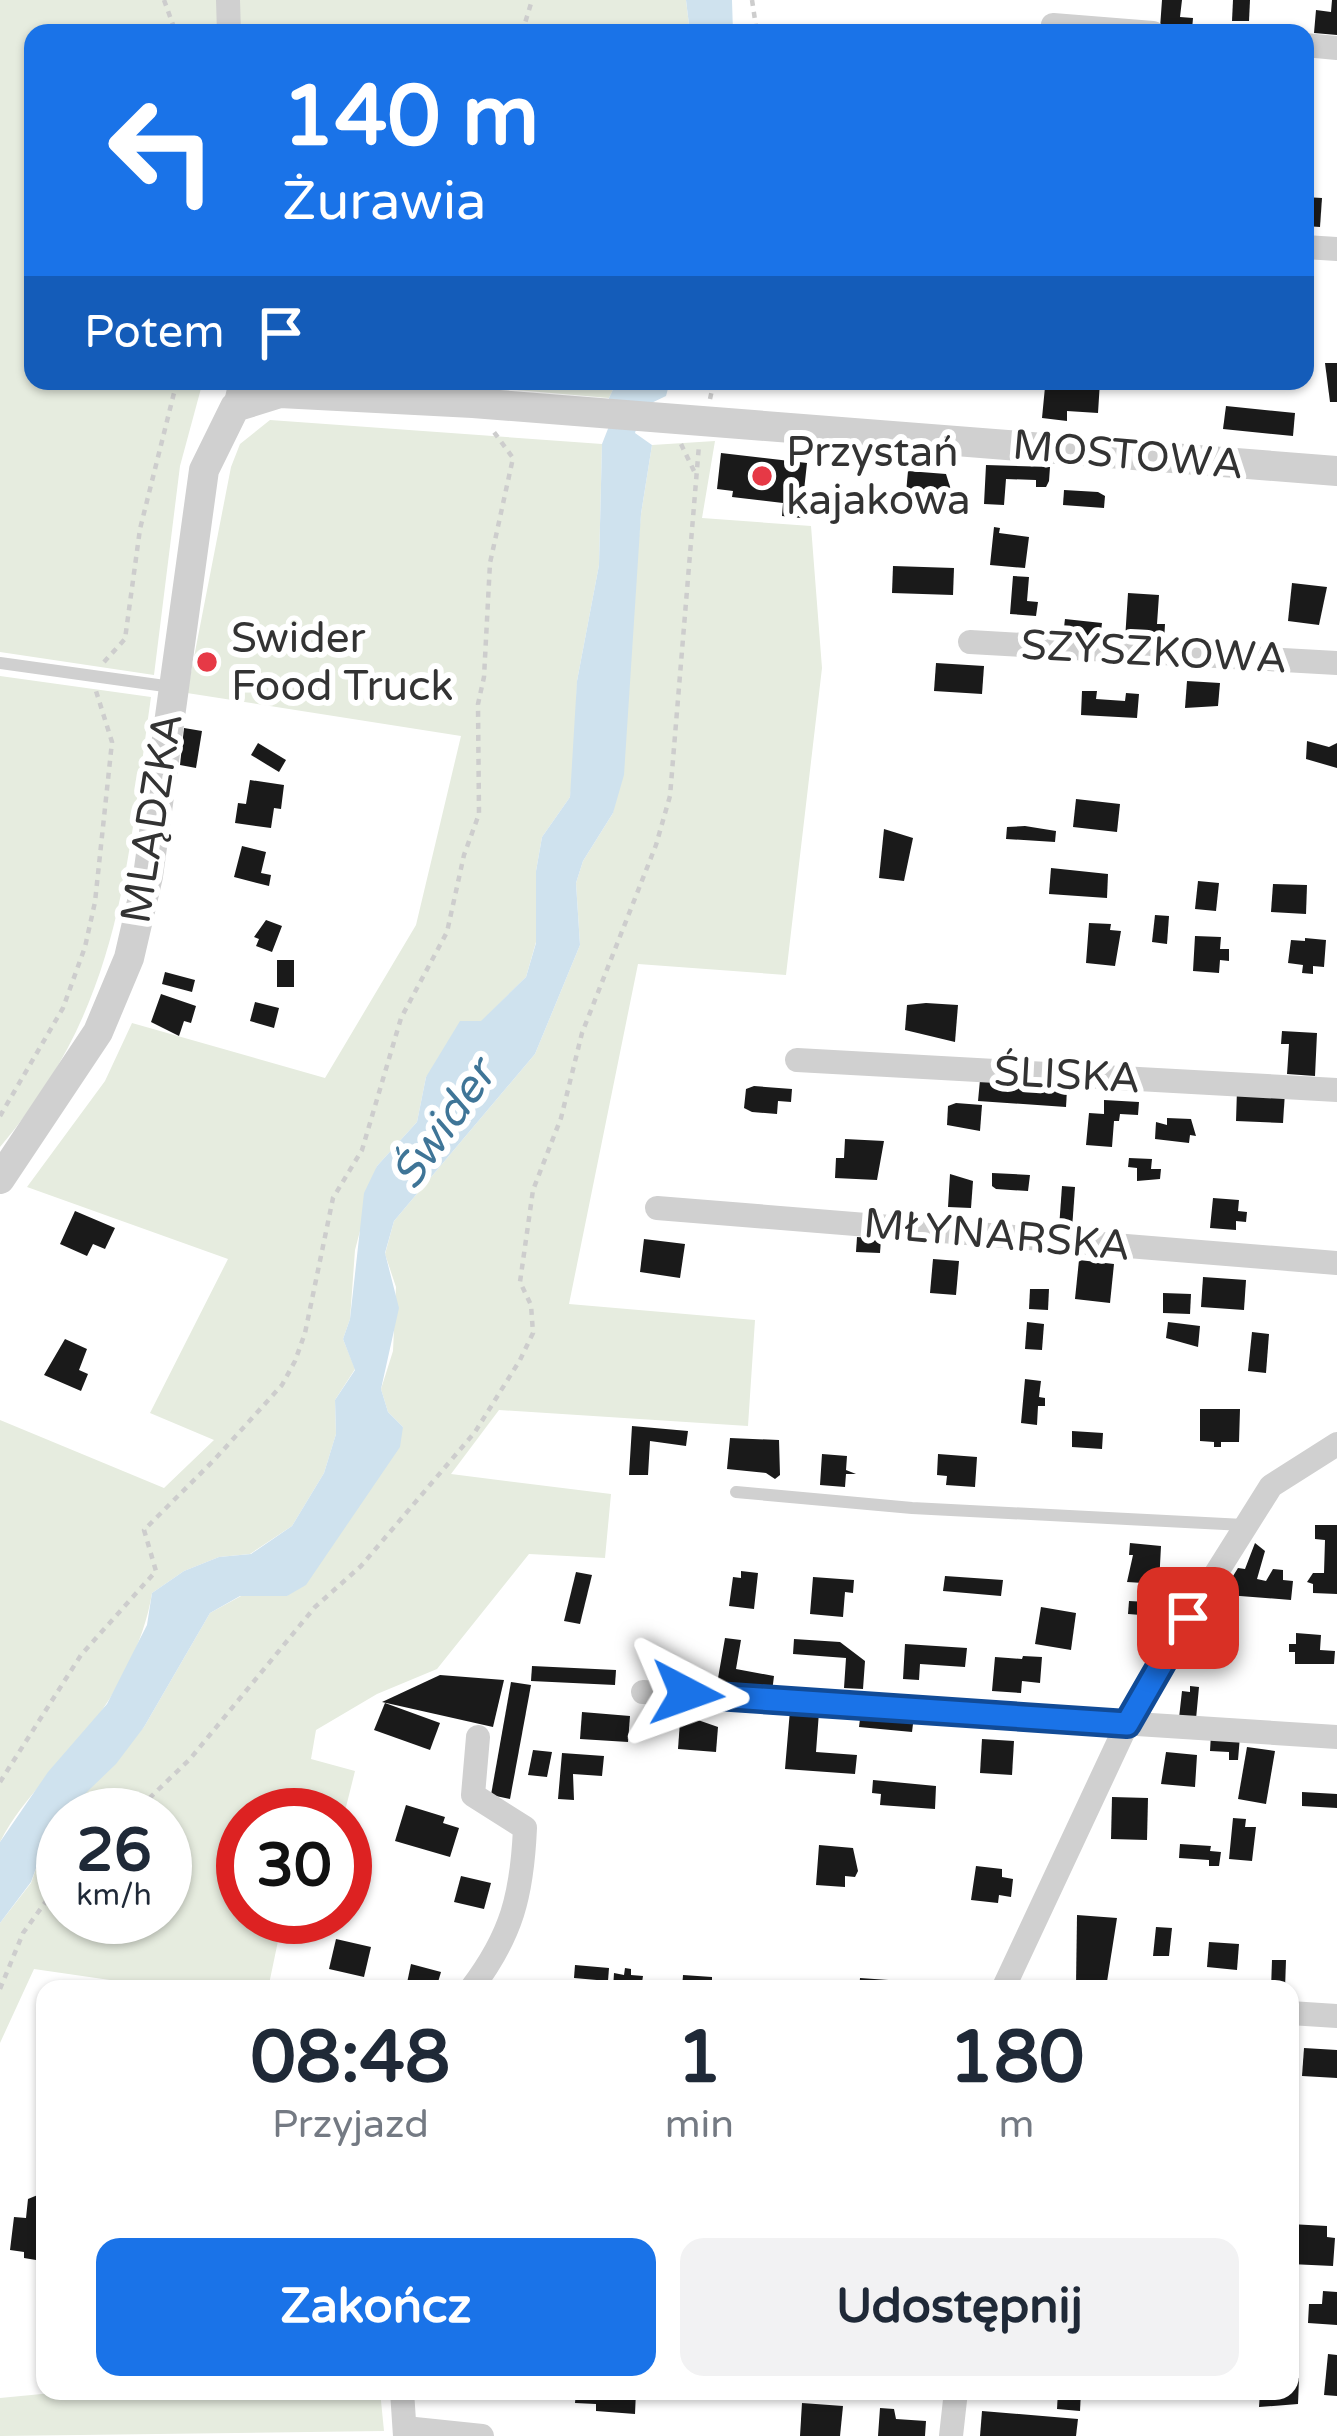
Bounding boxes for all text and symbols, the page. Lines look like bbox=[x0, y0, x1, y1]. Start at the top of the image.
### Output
text: 140 m bbox=[282, 67, 539, 168]
icon: left bbox=[84, 72, 240, 228]
text: Żurawia bbox=[282, 169, 486, 234]
icon: arrive bbox=[248, 300, 314, 366]
text: Potem bbox=[84, 306, 224, 360]
street label: MOSTOWA bbox=[1010, 420, 1246, 490]
place label: Przystań kajakowa bbox=[786, 427, 971, 526]
marker: Przystań kajakowa bbox=[749, 463, 775, 489]
place label: Swider Food Truck bbox=[231, 613, 453, 712]
street label: SZYSZKOWA bbox=[1020, 620, 1288, 684]
marker: Swider Food Truck bbox=[194, 649, 220, 675]
street label: MLĄDZKA bbox=[110, 709, 194, 927]
water label: Świder bbox=[381, 1046, 511, 1200]
street label: ŚLISKA bbox=[992, 1046, 1142, 1104]
street label: MŁYNARSKA bbox=[862, 1198, 1132, 1272]
pin bbox=[1137, 1567, 1239, 1669]
icon: arrive bbox=[1155, 1585, 1221, 1651]
position arrow bbox=[624, 1631, 750, 1757]
speed limit sign: 30 bbox=[216, 1788, 372, 1944]
text: 26 bbox=[76, 1815, 152, 1887]
text: km/h bbox=[76, 1877, 152, 1914]
text: 08:48 bbox=[251, 2015, 450, 2102]
text: 1 bbox=[677, 2015, 722, 2102]
text: 180 bbox=[949, 2015, 1084, 2102]
text: Przyjazd bbox=[272, 2101, 429, 2148]
text: min bbox=[665, 2101, 734, 2148]
text: m bbox=[999, 2101, 1034, 2148]
button: Zakończ bbox=[96, 2238, 656, 2376]
button: Udostępnij bbox=[680, 2238, 1239, 2376]

